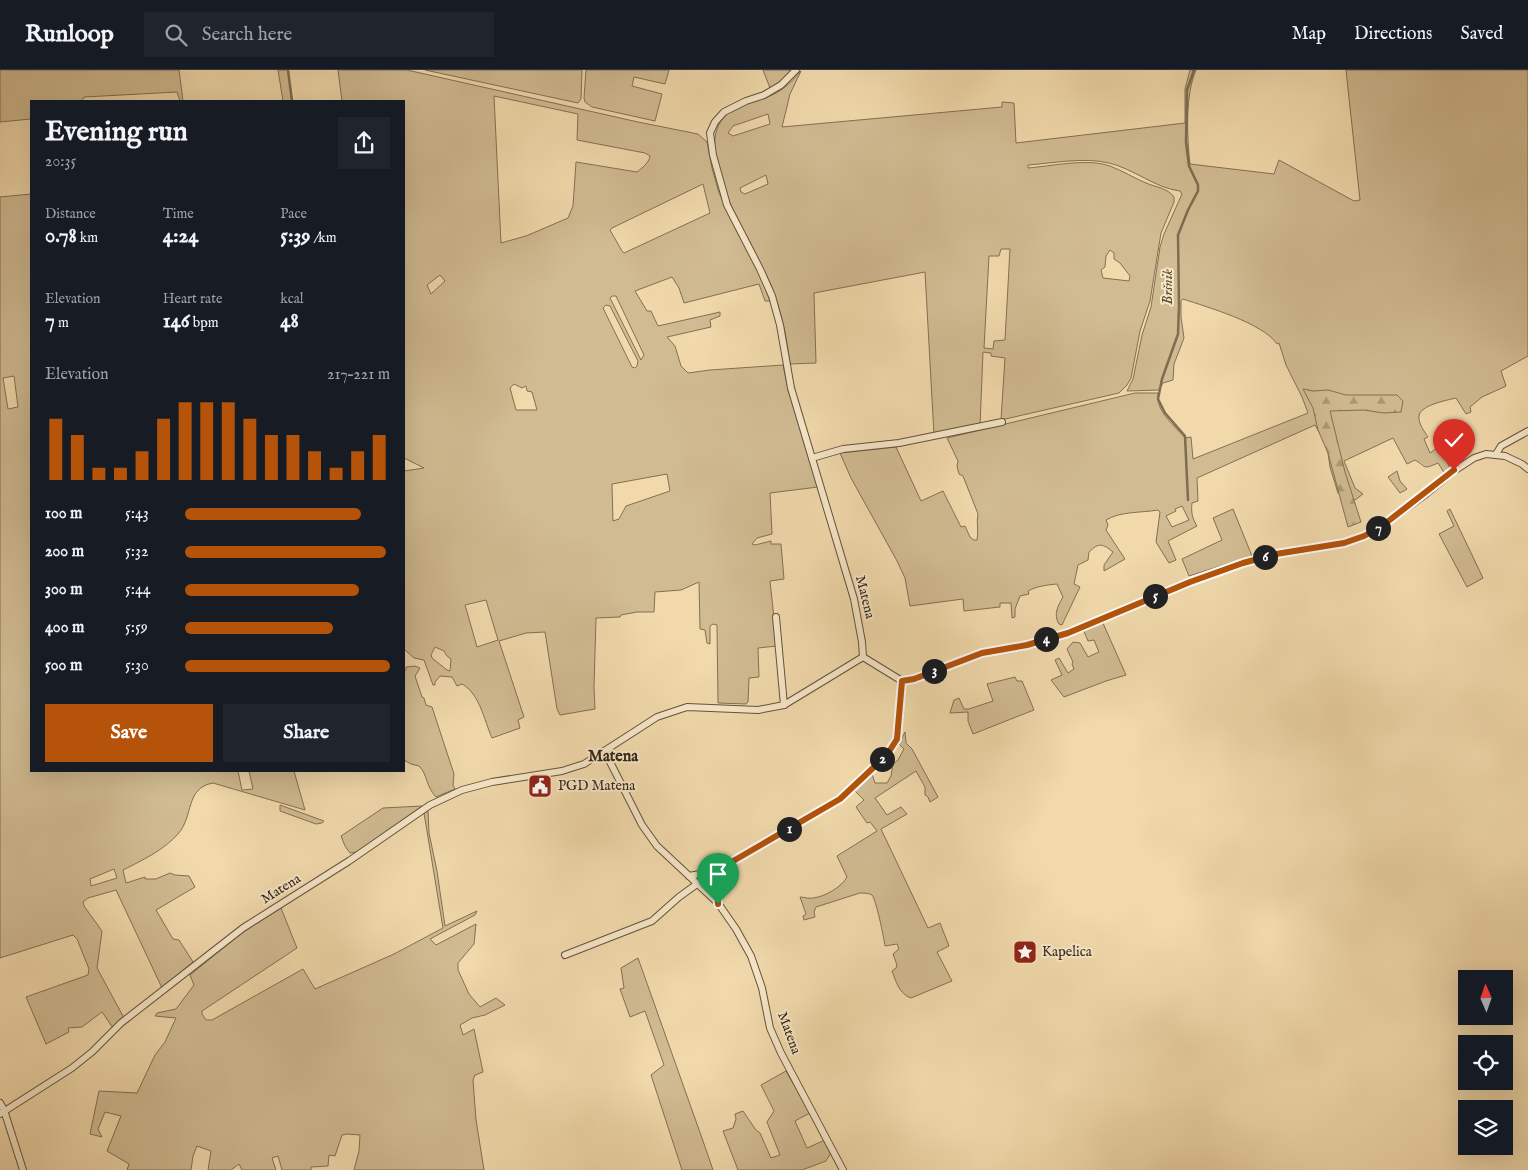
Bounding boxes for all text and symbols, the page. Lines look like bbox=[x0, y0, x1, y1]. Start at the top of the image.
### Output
search box bbox=[144, 12, 494, 57]
text: Runloop bbox=[25, 19, 114, 50]
icon: search bbox=[162, 21, 190, 49]
text: Search here bbox=[202, 23, 292, 47]
text: Map bbox=[1292, 23, 1326, 46]
text: Directions bbox=[1354, 23, 1432, 46]
text: Saved bbox=[1460, 23, 1503, 46]
text: Evening run bbox=[45, 115, 188, 150]
button: share bbox=[338, 117, 390, 169]
text: 20:35 bbox=[45, 152, 76, 172]
text: Distance bbox=[45, 205, 96, 223]
text: Time bbox=[163, 205, 194, 223]
text: Pace bbox=[280, 205, 307, 223]
text: 0.78 bbox=[45, 223, 77, 250]
text: 4:24 bbox=[163, 223, 199, 250]
text: 5:39 bbox=[280, 223, 311, 250]
text: km bbox=[77, 229, 98, 247]
text: /km bbox=[311, 229, 337, 247]
water label: Bršnik bbox=[1158, 269, 1177, 305]
text: Elevation bbox=[45, 290, 101, 308]
text: Heart rate bbox=[163, 290, 222, 308]
text: kcal bbox=[280, 290, 304, 308]
text: 7 bbox=[45, 308, 55, 335]
text: 146 bbox=[163, 308, 190, 335]
text: 48 bbox=[280, 308, 299, 335]
text: m bbox=[55, 314, 69, 332]
text: bpm bbox=[190, 314, 219, 332]
text: Elevation bbox=[45, 365, 108, 385]
text: 217–221 m bbox=[327, 365, 390, 385]
pin bbox=[1433, 419, 1475, 470]
icon: check bbox=[1440, 426, 1468, 454]
text: 100 m bbox=[45, 504, 82, 524]
text: 5:43 bbox=[125, 504, 149, 524]
pin: 7 bbox=[1366, 516, 1390, 540]
text: 7 bbox=[1375, 519, 1382, 537]
text: 200 m bbox=[45, 542, 84, 562]
text: 5:32 bbox=[125, 542, 149, 562]
pin: 6 bbox=[1252, 544, 1278, 570]
text: 6 bbox=[1263, 548, 1268, 566]
street label: Matena bbox=[851, 573, 879, 621]
text: 300 m bbox=[45, 580, 83, 600]
text: 5:44 bbox=[125, 580, 151, 600]
pin: 5 bbox=[1142, 584, 1168, 608]
text: 5 bbox=[1153, 587, 1158, 605]
text: 400 m bbox=[45, 618, 84, 638]
text: 5:59 bbox=[125, 618, 148, 638]
pin: 4 bbox=[1034, 626, 1058, 652]
text: 4 bbox=[1043, 630, 1050, 648]
text: 500 m bbox=[45, 656, 82, 676]
text: 5:30 bbox=[125, 656, 149, 676]
pin: 3 bbox=[922, 658, 946, 684]
text: 3 bbox=[932, 662, 937, 680]
button: Save bbox=[45, 704, 213, 762]
button: Share bbox=[223, 704, 390, 762]
pin: 2 bbox=[870, 746, 894, 772]
district label: Matena bbox=[588, 747, 639, 767]
text: 2 bbox=[879, 750, 886, 768]
public building icon: PGD Matena bbox=[527, 773, 553, 799]
place label: PGD Matena bbox=[558, 777, 636, 795]
pin: 1 bbox=[776, 816, 802, 842]
text: 1 bbox=[787, 820, 792, 838]
pin bbox=[697, 853, 739, 904]
icon: arrive bbox=[704, 860, 732, 888]
street label: Matena bbox=[258, 869, 305, 908]
place icon: Kapelica bbox=[1012, 939, 1038, 965]
place label: Kapelica bbox=[1042, 943, 1093, 961]
north arrow bbox=[1458, 970, 1512, 1025]
map controls bbox=[1458, 970, 1513, 1155]
street label: Matena bbox=[773, 1009, 805, 1058]
button: locate bbox=[1458, 1035, 1513, 1090]
button: layers bbox=[1458, 1100, 1513, 1155]

